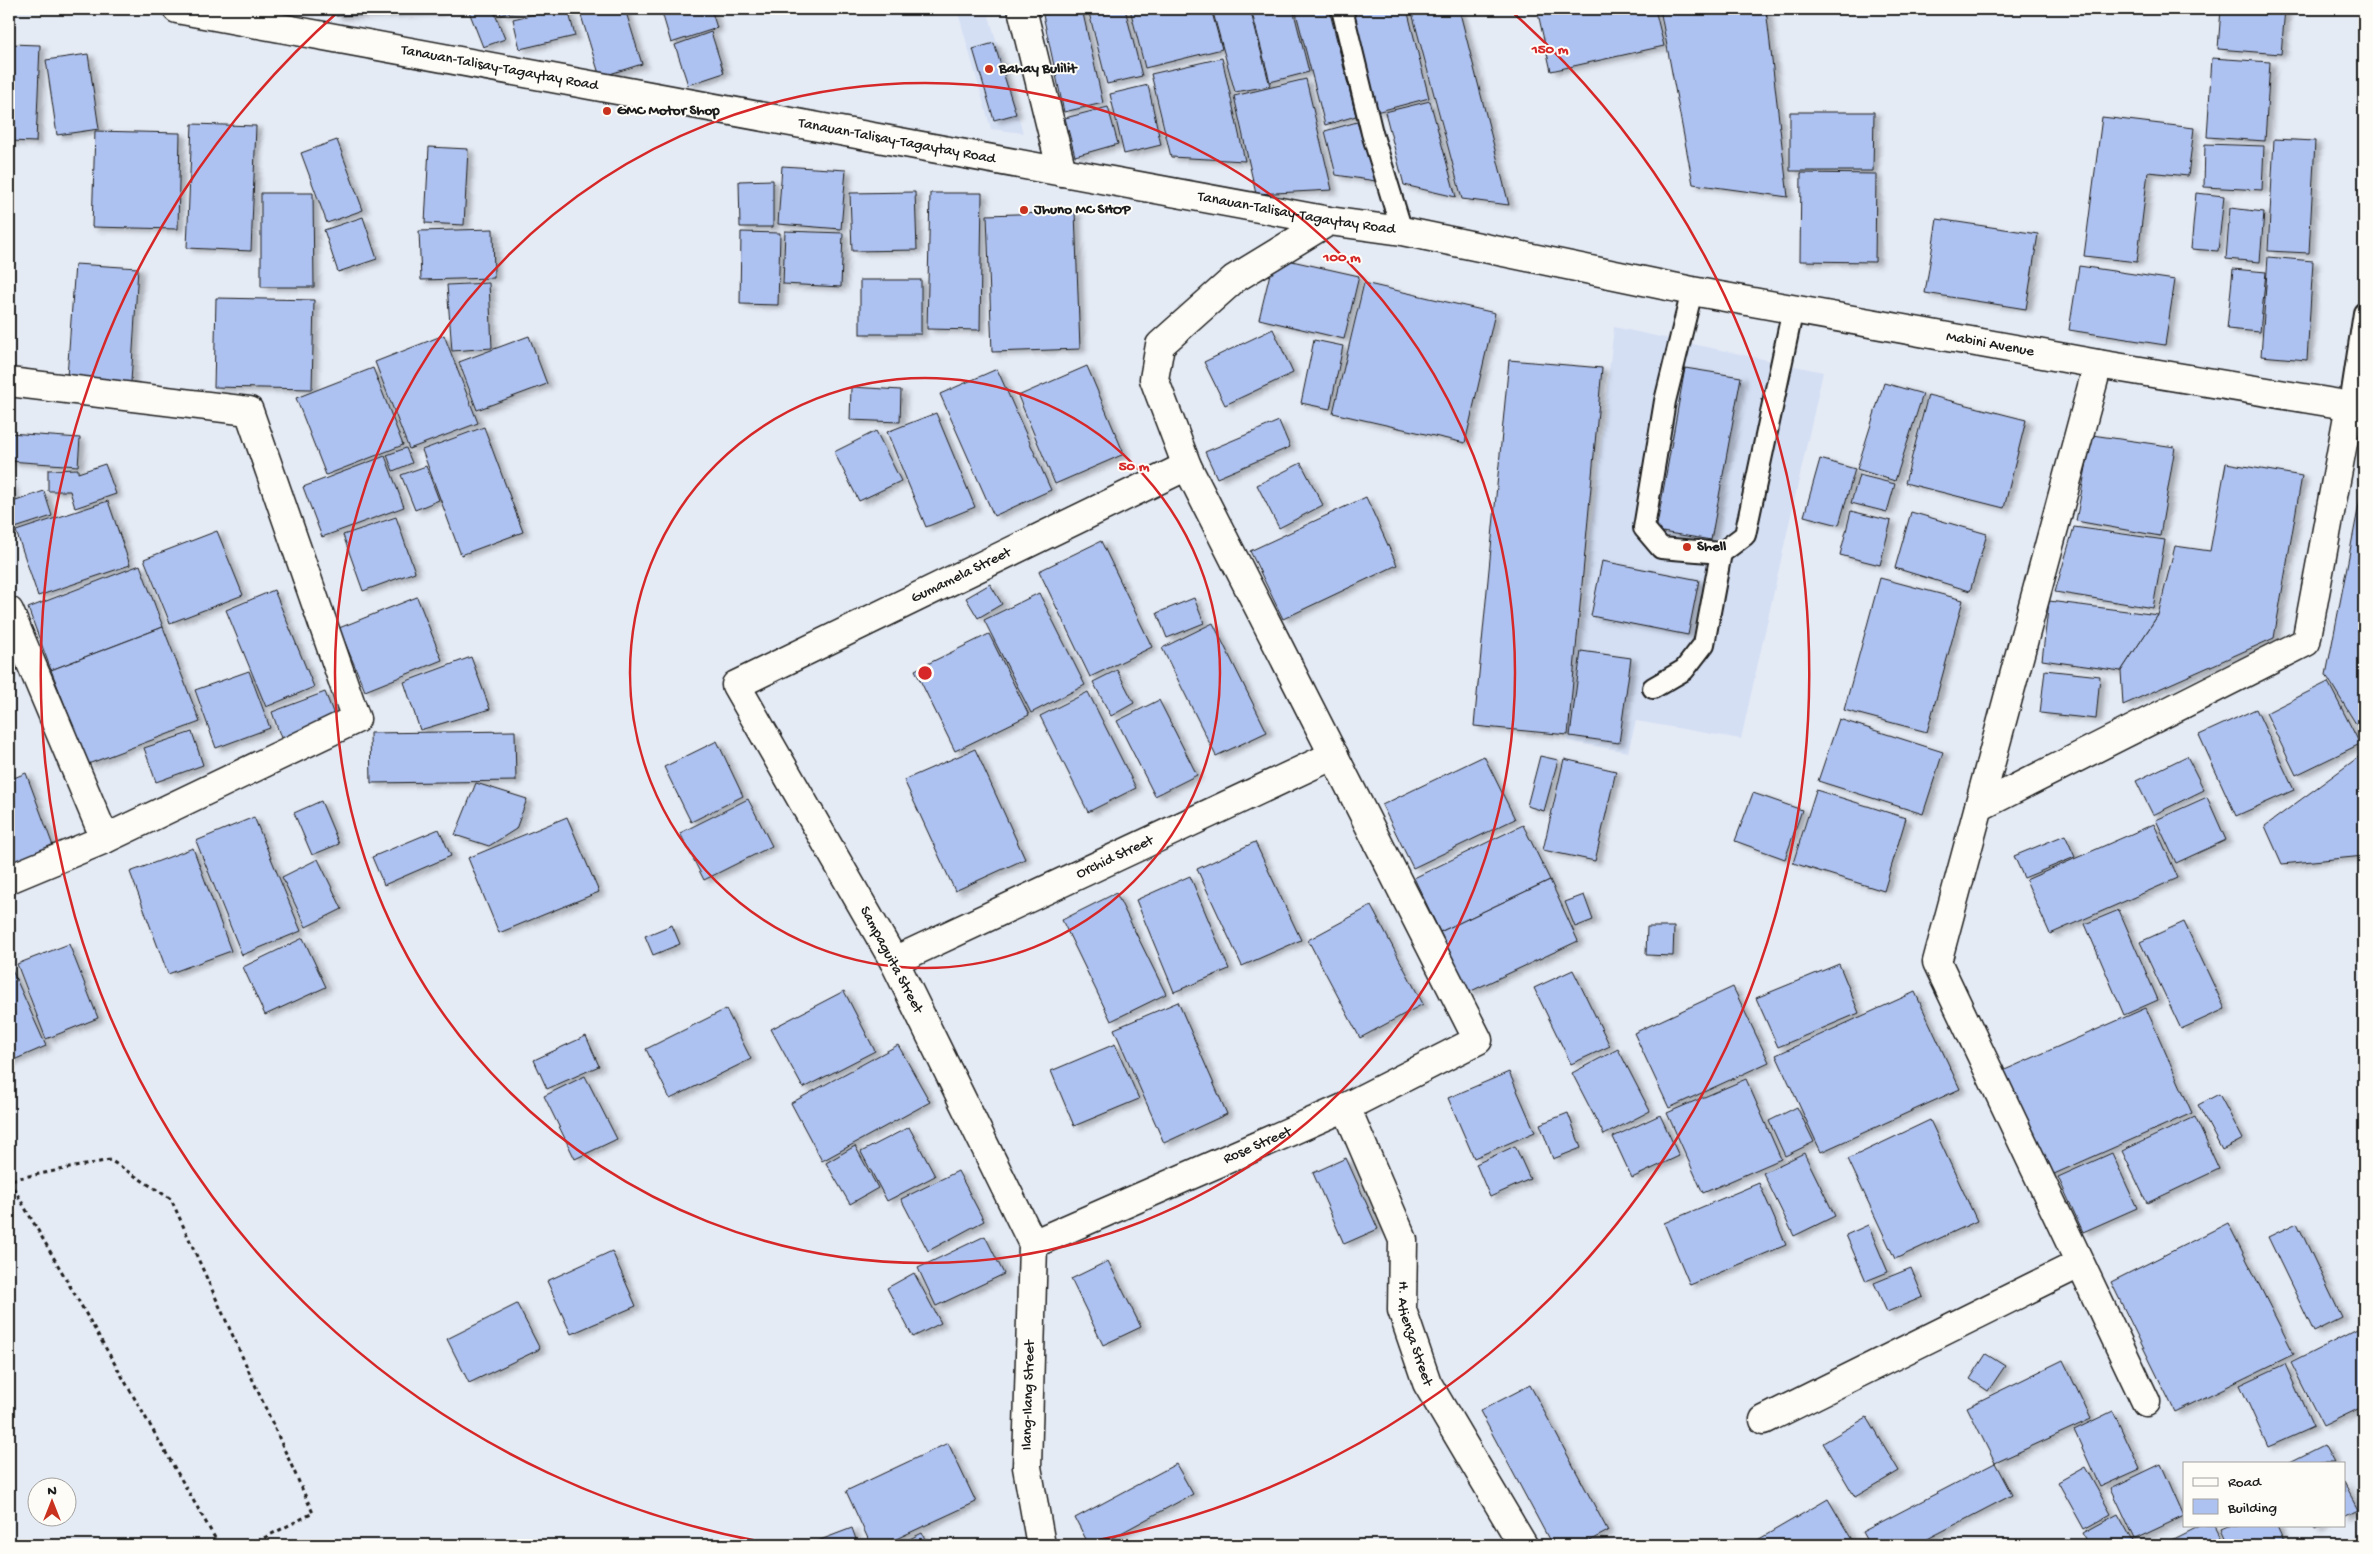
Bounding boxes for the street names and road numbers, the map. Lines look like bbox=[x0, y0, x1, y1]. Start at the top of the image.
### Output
street label: Tanauan-Talisay-Tagaytay Road bbox=[399, 41, 601, 96]
street label: Tanauan-Talisay-Tagaytay Road bbox=[796, 114, 998, 169]
street label: Tanauan-Talisay-Tagaytay Road bbox=[1195, 188, 1397, 239]
street label: Mabini Avenue bbox=[1945, 328, 2036, 361]
street label: Gumamela Street bbox=[908, 543, 1016, 608]
street label: Orchid Street bbox=[1074, 831, 1158, 883]
street label: Sampaguita Street bbox=[855, 903, 928, 1018]
street label: Rose Street bbox=[1221, 1122, 1296, 1169]
street label: H. Atienza Street bbox=[1393, 1281, 1437, 1390]
street label: Ilang-Ilang Street bbox=[1018, 1338, 1039, 1451]

